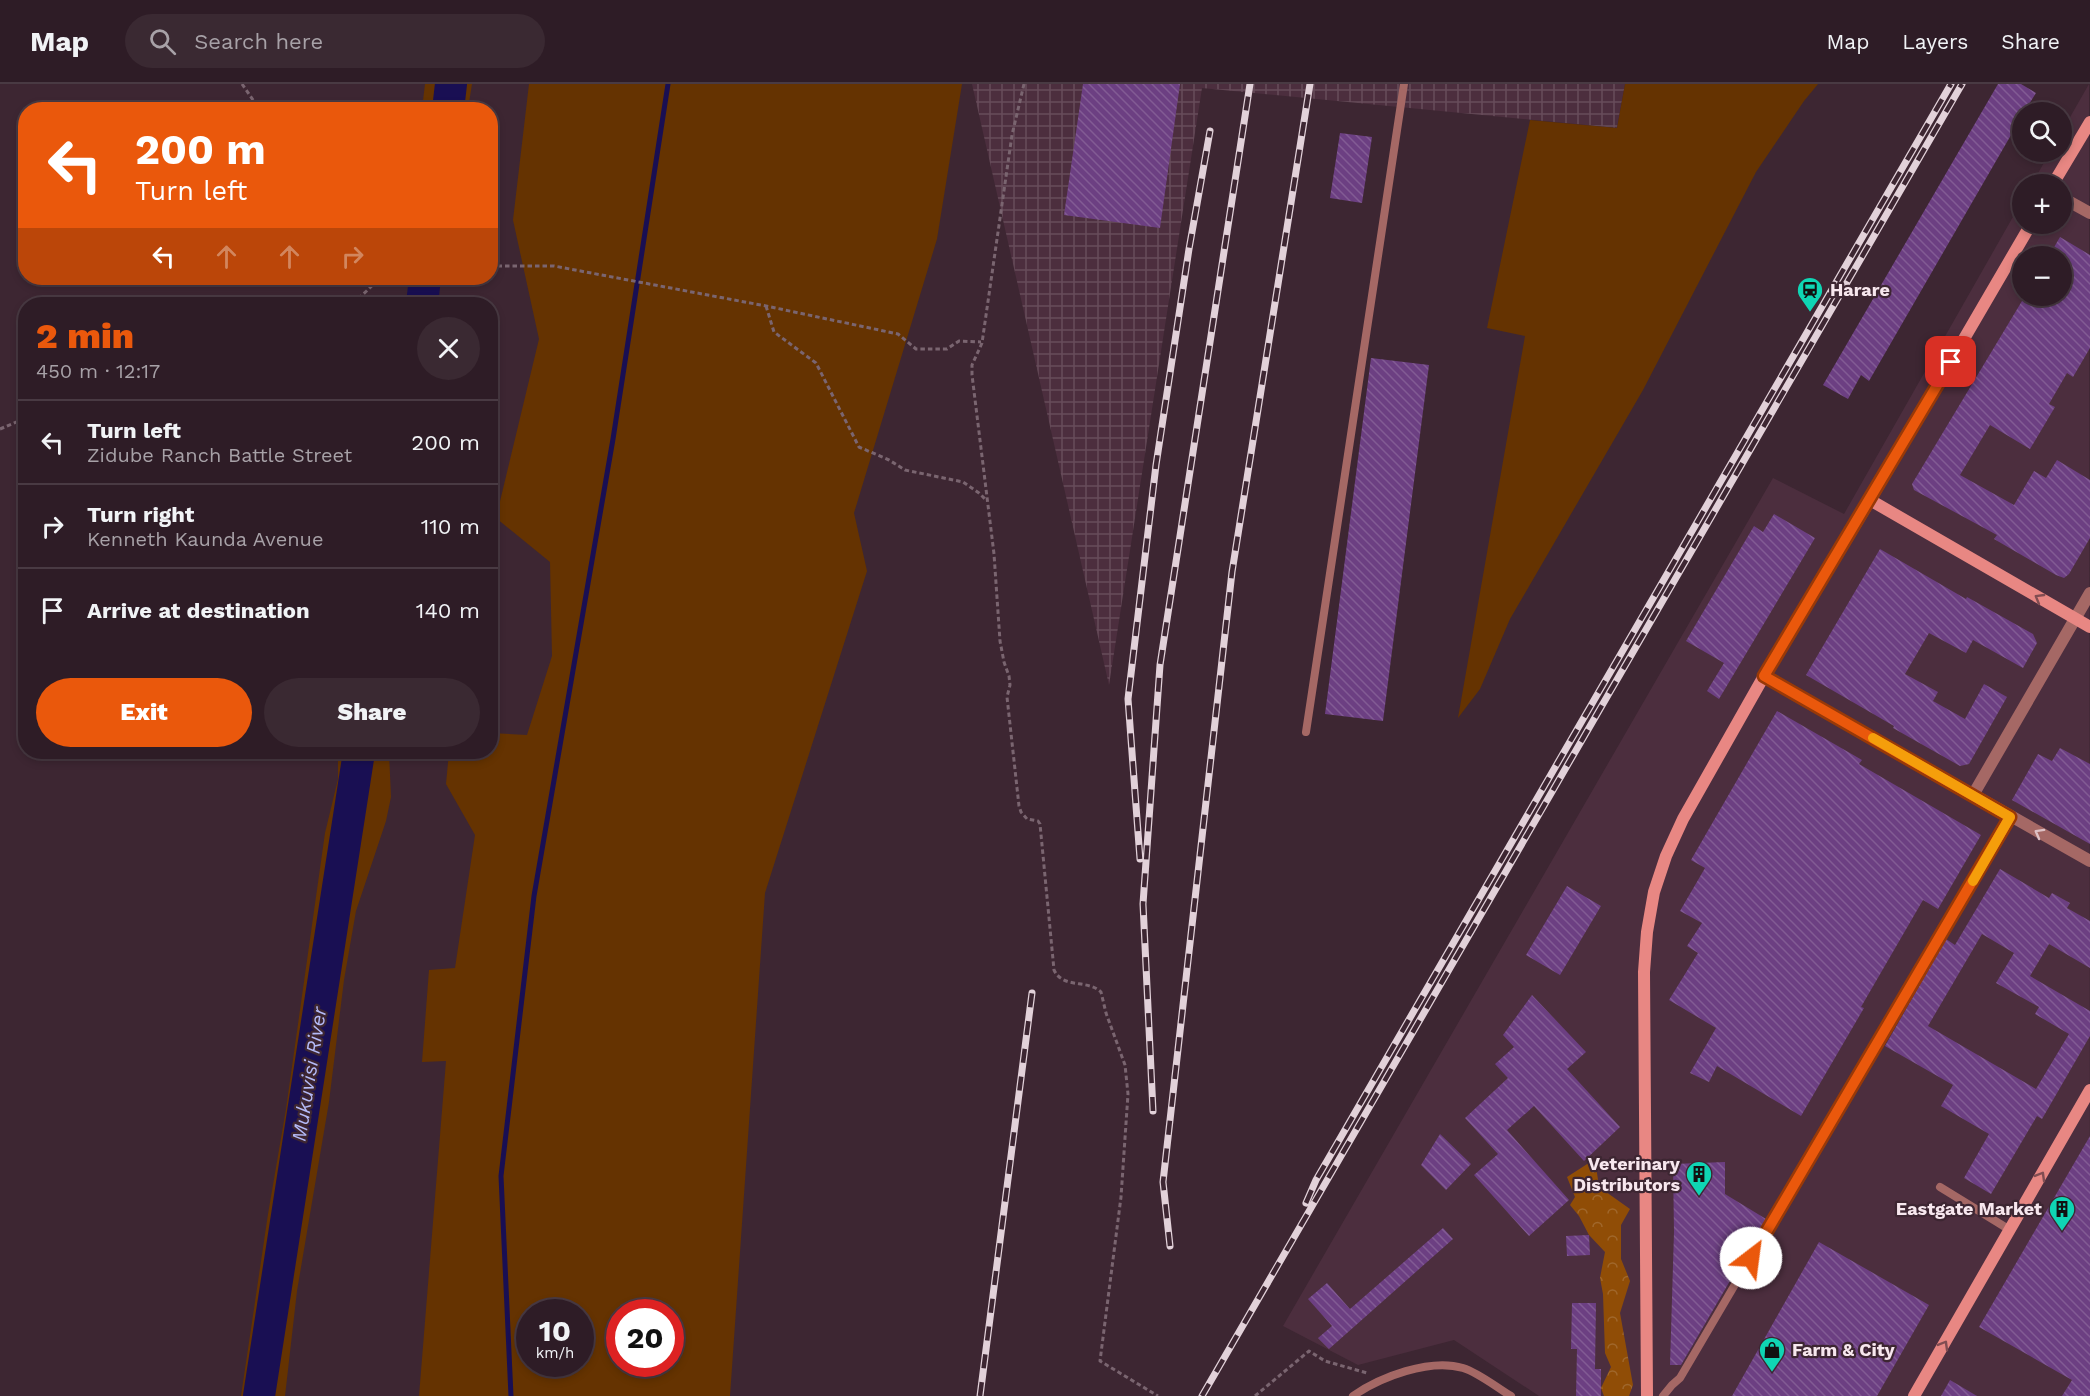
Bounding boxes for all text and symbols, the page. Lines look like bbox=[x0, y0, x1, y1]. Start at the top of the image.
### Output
search box bbox=[125, 14, 545, 68]
text: Map bbox=[30, 25, 89, 58]
icon: search bbox=[146, 25, 179, 58]
text: Search here bbox=[194, 29, 323, 54]
text: Map bbox=[1826, 29, 1869, 54]
text: Layers bbox=[1902, 29, 1968, 54]
text: Share bbox=[2001, 29, 2060, 54]
map controls bbox=[2012, 102, 2072, 306]
button: search bbox=[2012, 102, 2072, 162]
text: 200 m bbox=[135, 125, 266, 174]
icon: left bbox=[36, 126, 114, 204]
button: + bbox=[2012, 174, 2072, 234]
text: Turn left bbox=[135, 175, 247, 207]
icon: left bbox=[147, 240, 180, 273]
icon: ahead bbox=[210, 240, 243, 273]
icon: ahead bbox=[273, 240, 306, 273]
icon: right bbox=[336, 240, 369, 273]
button: − bbox=[2012, 246, 2072, 306]
station icon: Harare bbox=[1795, 275, 1825, 313]
place label: Harare bbox=[1830, 279, 1890, 300]
text: 2 min bbox=[36, 315, 134, 357]
button: close bbox=[417, 317, 480, 380]
pin bbox=[1925, 336, 1976, 387]
icon: arrive bbox=[1934, 345, 1967, 378]
text: 450 m · 12:17 bbox=[36, 359, 160, 383]
text: Turn left bbox=[87, 418, 181, 443]
icon: left bbox=[36, 426, 69, 459]
text: 200 m bbox=[411, 430, 480, 455]
text: Zidube Ranch Battle Street bbox=[87, 443, 352, 467]
text: Turn right bbox=[87, 502, 194, 527]
icon: right bbox=[36, 510, 69, 543]
text: 110 m bbox=[421, 514, 480, 539]
text: Kenneth Kaunda Avenue bbox=[87, 527, 323, 551]
icon: arrive bbox=[36, 594, 69, 627]
one-way arrow bbox=[2035, 594, 2045, 605]
text: Arrive at destination bbox=[87, 598, 310, 623]
text: 140 m bbox=[416, 598, 480, 623]
button: Exit bbox=[36, 678, 252, 747]
button: Share bbox=[264, 678, 480, 747]
one-way arrow bbox=[2035, 829, 2045, 840]
water label: Mukuvisi River bbox=[287, 1004, 332, 1143]
place label: Veterinary Distributors bbox=[1573, 1153, 1681, 1195]
building icon: Veterinary Distributors bbox=[1684, 1159, 1714, 1197]
one-way arrow bbox=[2033, 1172, 2045, 1182]
building icon: Eastgate Market bbox=[2047, 1194, 2077, 1232]
place label: Eastgate Market bbox=[1896, 1198, 2042, 1219]
position arrow bbox=[1719, 1226, 1783, 1290]
speed limit sign: 20 bbox=[606, 1299, 684, 1377]
text: 10 bbox=[539, 1313, 571, 1348]
shop icon: Farm & City bbox=[1757, 1335, 1787, 1373]
place label: Farm & City bbox=[1792, 1339, 1896, 1360]
one-way arrow bbox=[1936, 1341, 1948, 1351]
text: km/h bbox=[536, 1344, 574, 1362]

